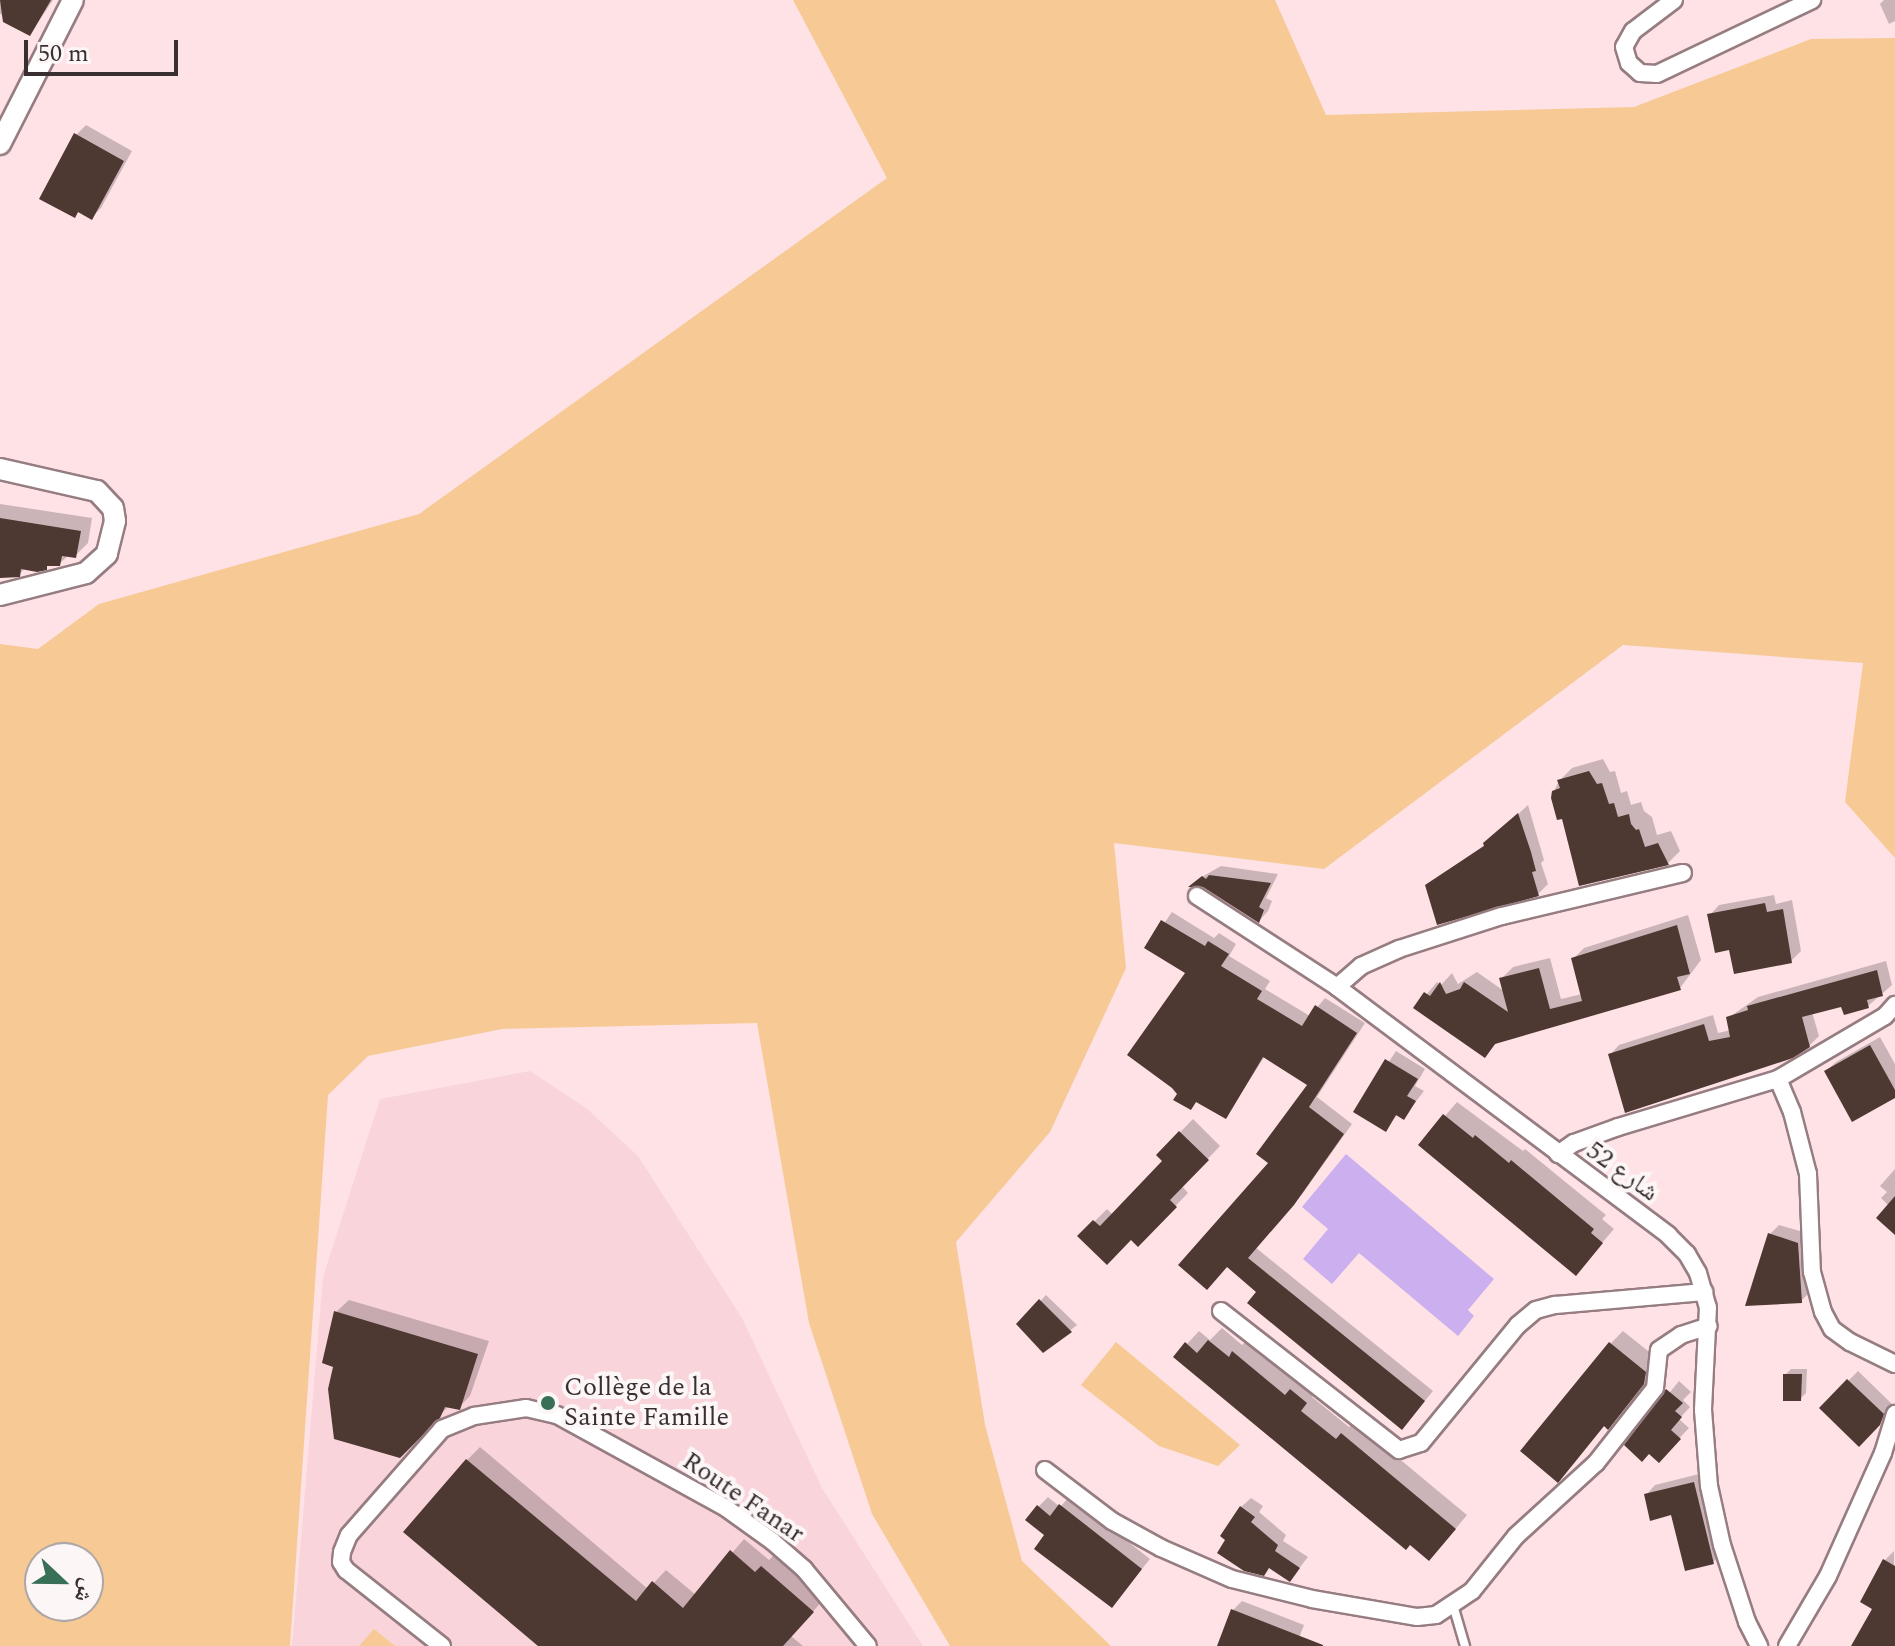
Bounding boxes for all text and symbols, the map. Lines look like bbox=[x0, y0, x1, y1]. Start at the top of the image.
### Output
scale bar bbox=[28, 24, 182, 74]
text: 50 m bbox=[38, 36, 89, 72]
street label: شارع 52 bbox=[1580, 1135, 1664, 1209]
place label: Collège de la Sainte Famille bbox=[564, 1372, 729, 1434]
marker: Collège de la Sainte Famille bbox=[539, 1394, 557, 1412]
street label: Route Fanar bbox=[676, 1446, 810, 1550]
north arrow bbox=[24, 1542, 104, 1622]
text: ش bbox=[65, 1573, 105, 1607]

